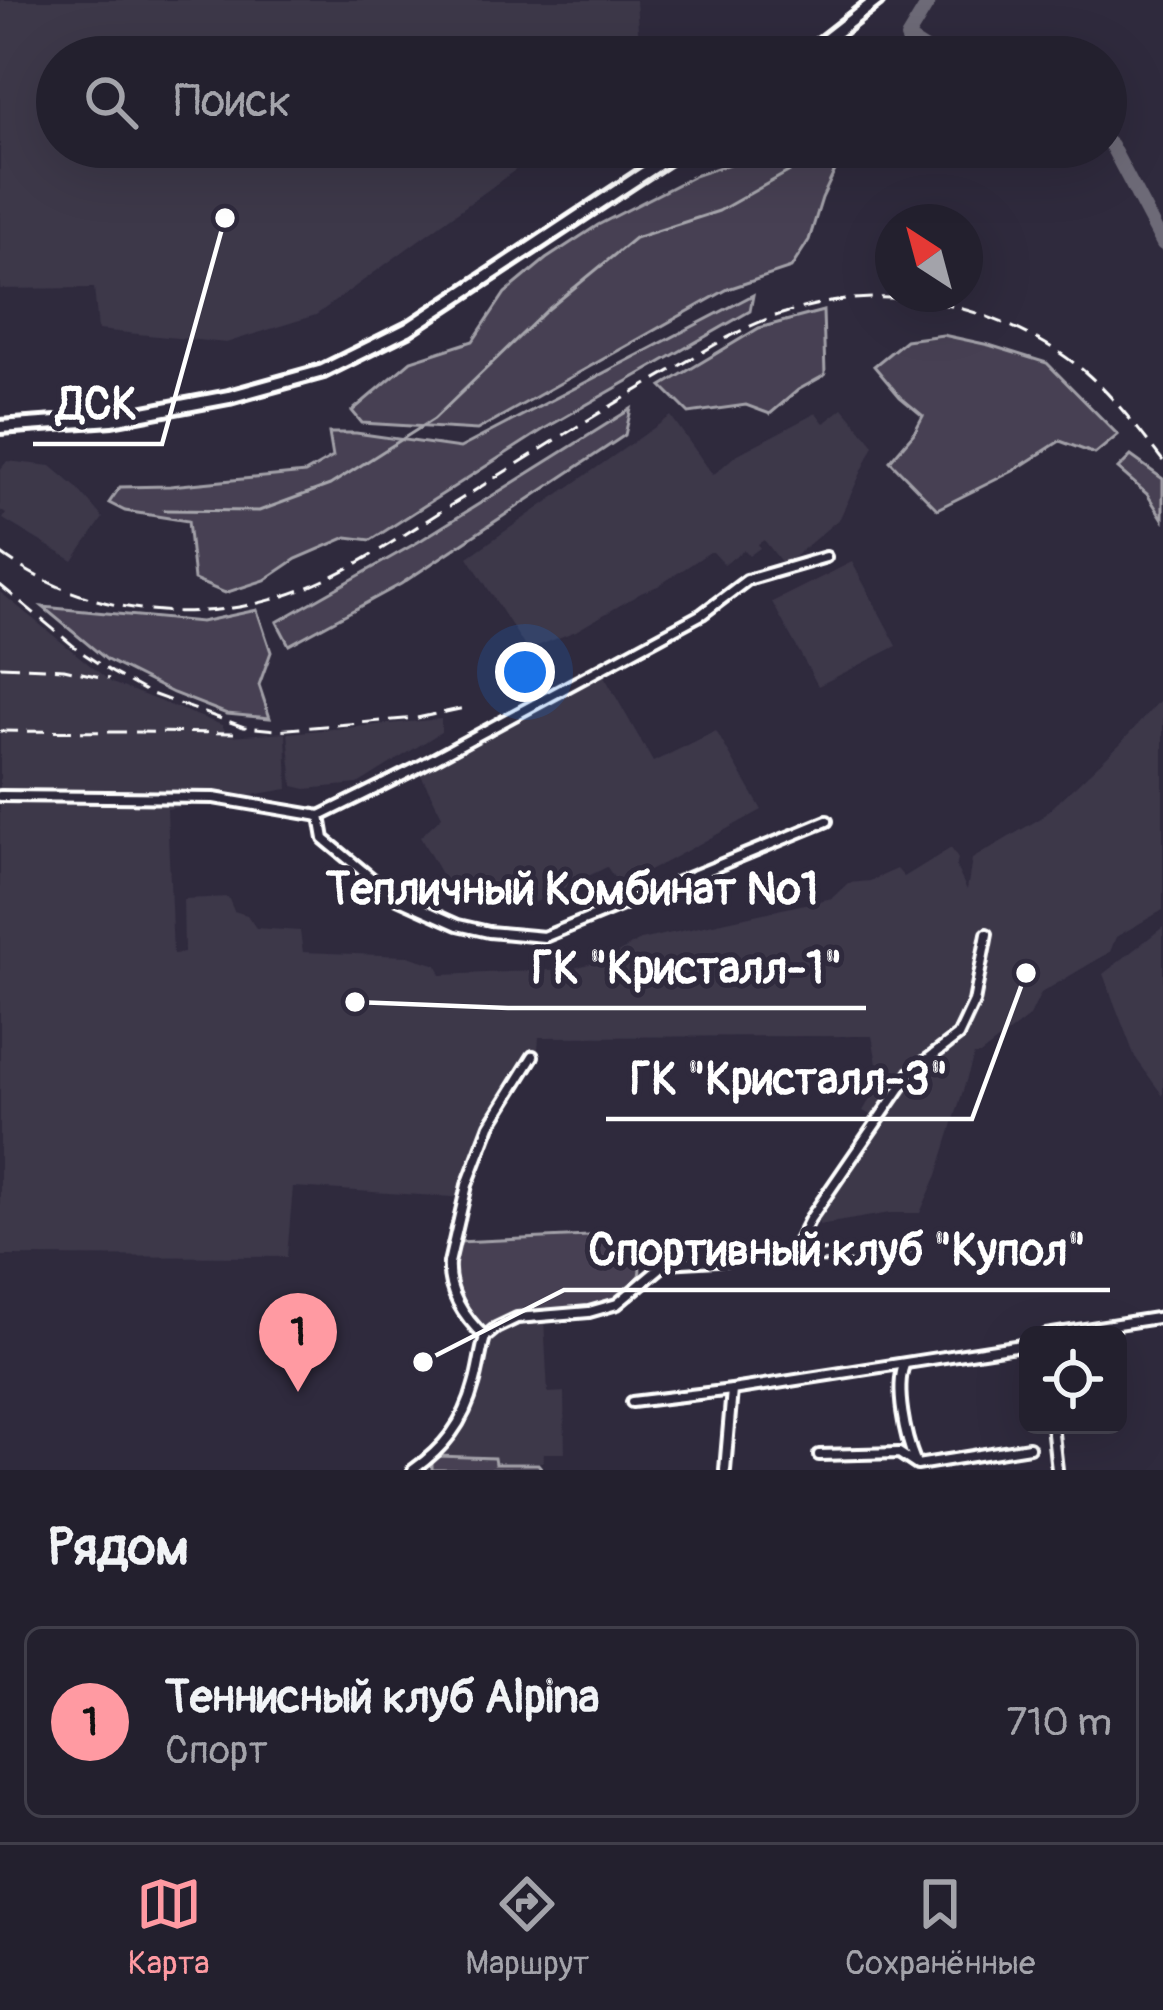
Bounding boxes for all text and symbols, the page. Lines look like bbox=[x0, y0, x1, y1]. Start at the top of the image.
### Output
search box bbox=[36, 36, 1127, 168]
icon: search bbox=[78, 69, 144, 135]
text: Поиск bbox=[174, 74, 291, 130]
north arrow bbox=[875, 204, 983, 312]
callout: ДСК bbox=[33, 363, 162, 444]
text: ДСК bbox=[54, 377, 137, 433]
your location bbox=[495, 642, 555, 702]
district label: Тепличный Комбинат №1 bbox=[326, 862, 818, 918]
callout: ГК "Кристалл-1" bbox=[508, 927, 866, 1008]
text: ГК "Кристалл-1" bbox=[532, 941, 842, 997]
callout: ГК "Кристалл-3" bbox=[606, 1038, 972, 1119]
text: ГК "Кристалл-3" bbox=[630, 1052, 948, 1108]
callout: Спортивный клуб "Купол" bbox=[564, 1209, 1110, 1290]
text: Спортивный клуб "Купол" bbox=[588, 1223, 1086, 1279]
pin: 1 bbox=[259, 1293, 337, 1392]
map controls bbox=[1019, 1326, 1127, 1434]
button: locate bbox=[1019, 1326, 1127, 1434]
text: Рядом bbox=[48, 1516, 189, 1580]
text: Теннисный клуб Alpina bbox=[165, 1670, 600, 1726]
text: 1 bbox=[82, 1698, 98, 1747]
text: 710 m bbox=[1006, 1698, 1112, 1747]
text: Спорт bbox=[165, 1726, 268, 1775]
tab: Карта bbox=[128, 1871, 210, 1984]
tab: Маршрут bbox=[465, 1871, 589, 1984]
tab: Сохранённые bbox=[845, 1871, 1035, 1984]

